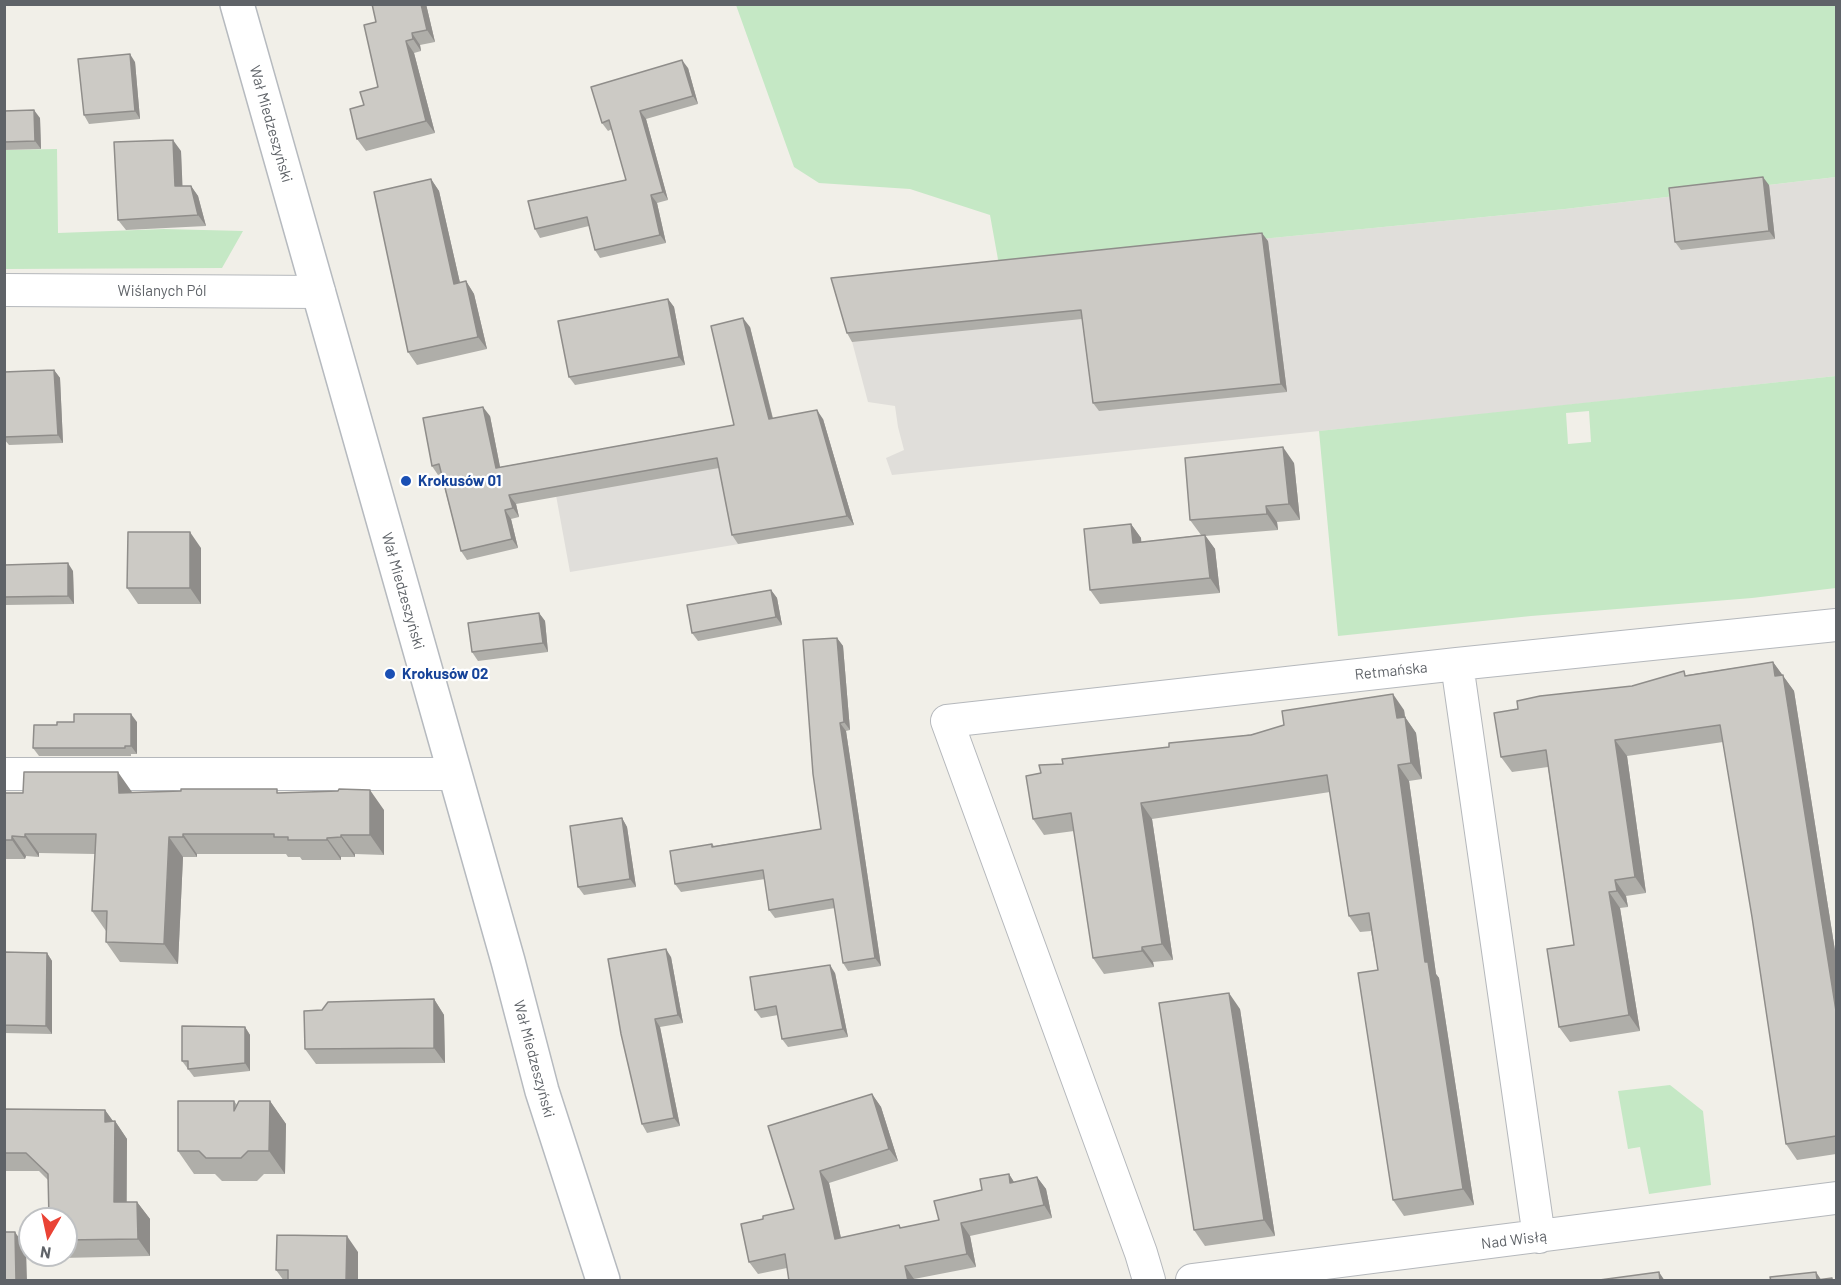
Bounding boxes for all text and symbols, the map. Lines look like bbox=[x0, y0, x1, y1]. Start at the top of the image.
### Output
street label: Wał Miedzeszyński bbox=[246, 63, 296, 185]
street label: Wiślanych Pól bbox=[118, 282, 206, 300]
place label: Krokusów 01 bbox=[418, 472, 501, 490]
marker: Krokusów 01 bbox=[399, 474, 413, 488]
street label: Wał Miedzeszyński bbox=[378, 530, 428, 652]
street label: Retmańska bbox=[1354, 658, 1428, 684]
place label: Krokusów 02 bbox=[402, 665, 489, 683]
marker: Krokusów 02 bbox=[383, 667, 397, 681]
street label: Wał Miedzeszyński bbox=[510, 998, 558, 1120]
north arrow bbox=[18, 1207, 78, 1267]
street label: Nad Wisłą bbox=[1480, 1227, 1548, 1253]
text: N bbox=[39, 1243, 52, 1264]

